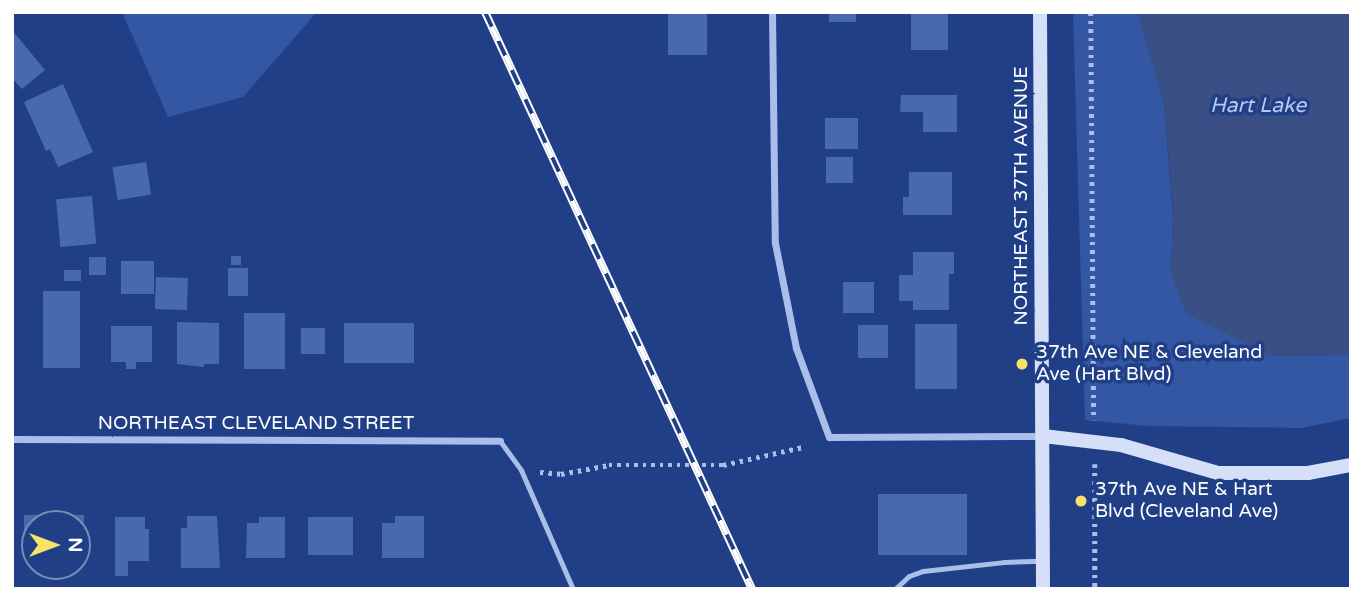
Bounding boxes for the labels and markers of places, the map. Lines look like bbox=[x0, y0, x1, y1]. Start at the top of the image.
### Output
place label: 37th Ave NE & Cleveland Ave (Hart Blvd) bbox=[1036, 342, 1262, 386]
marker: 37th Ave NE & Cleveland Ave (Hart Blvd) bbox=[1014, 356, 1030, 372]
place label: 37th Ave NE & Hart Blvd (Cleveland Ave) bbox=[1095, 479, 1278, 523]
marker: 37th Ave NE & Hart Blvd (Cleveland Ave) bbox=[1073, 493, 1089, 509]

